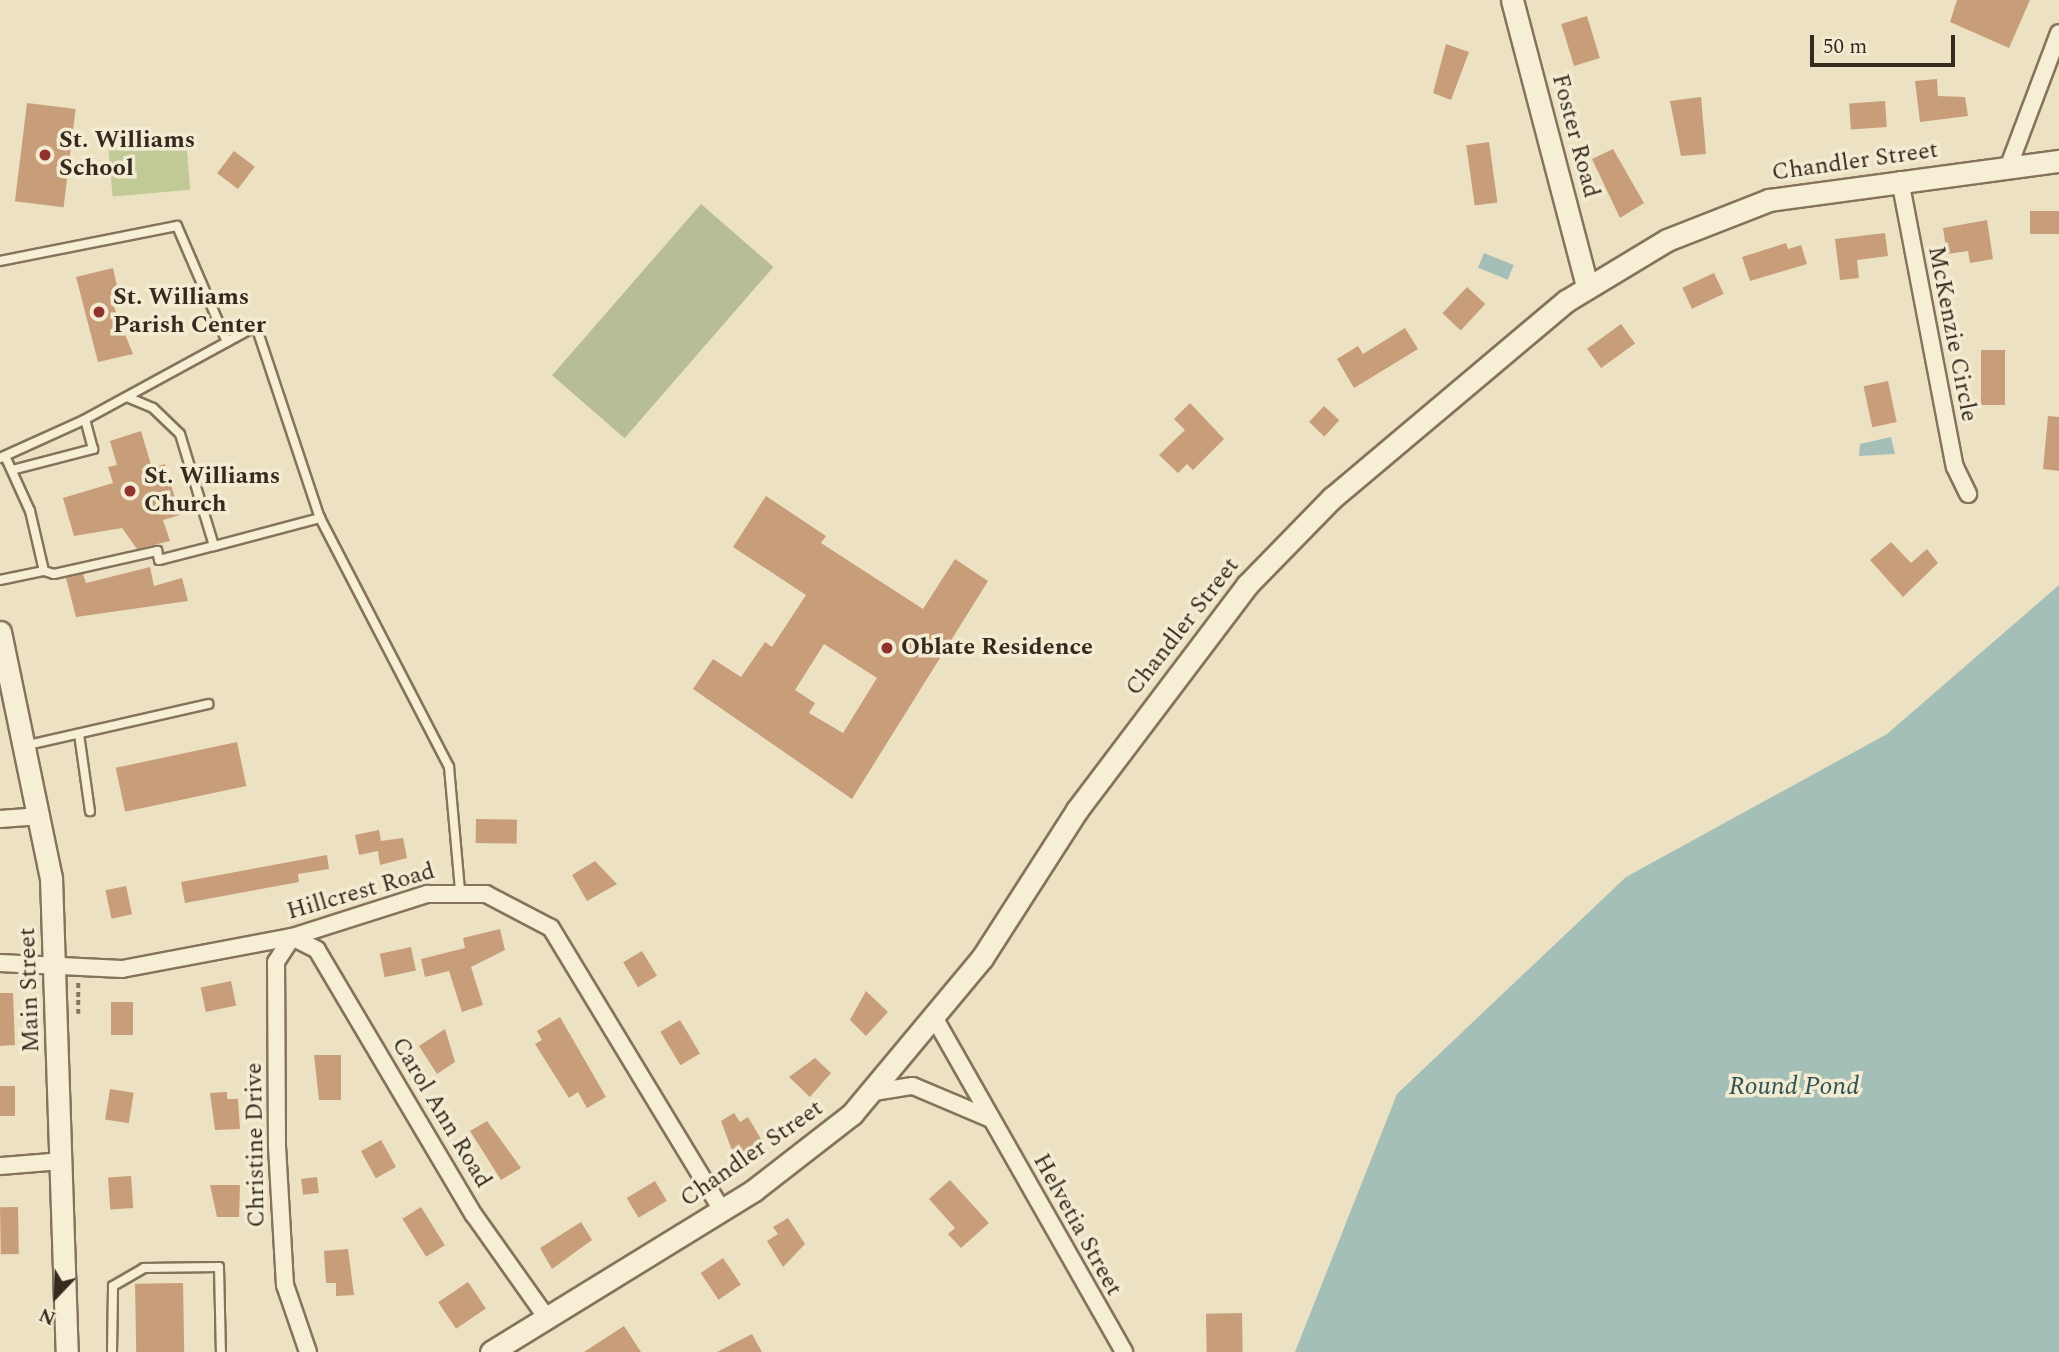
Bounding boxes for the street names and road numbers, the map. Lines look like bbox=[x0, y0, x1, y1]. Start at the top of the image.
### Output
street label: Foster Road bbox=[1545, 71, 1605, 201]
street label: Chandler Street bbox=[1770, 136, 1940, 188]
street label: McKenzie Circle bbox=[1921, 244, 1983, 424]
street label: Chandler Street bbox=[1120, 552, 1246, 702]
street label: Hillcrest Road bbox=[284, 857, 438, 927]
street label: Main Street bbox=[13, 927, 47, 1053]
street label: Carol Ann Road bbox=[385, 1032, 497, 1194]
street label: Christine Drive bbox=[240, 1062, 272, 1228]
street label: Chandler Street bbox=[675, 1094, 829, 1214]
street label: Helvetia Street bbox=[1026, 1149, 1128, 1301]

